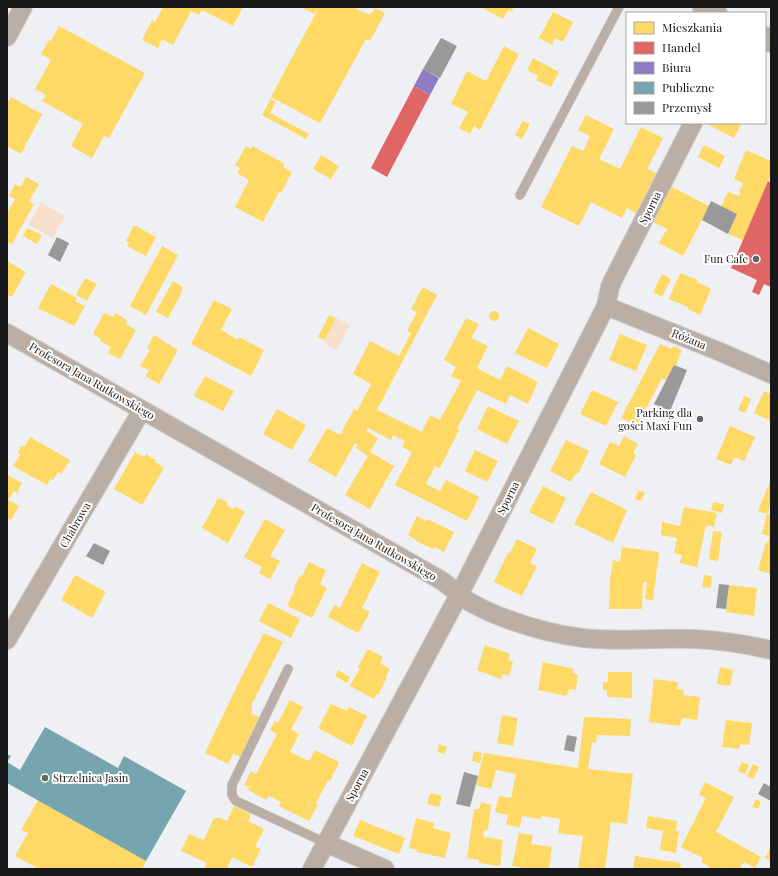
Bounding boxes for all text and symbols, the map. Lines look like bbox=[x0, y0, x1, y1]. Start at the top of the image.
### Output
legend bbox=[626, 12, 766, 124]
text: Mieszkania bbox=[662, 19, 722, 35]
text: Handel bbox=[662, 39, 701, 55]
text: Biura bbox=[662, 59, 691, 75]
text: Publiczne bbox=[662, 79, 714, 95]
text: Przemysł bbox=[662, 99, 712, 115]
street label: Sporna bbox=[635, 188, 664, 227]
place label: Fun Cafe bbox=[704, 251, 748, 266]
marker: Fun Cafe bbox=[751, 254, 761, 264]
street label: Różana bbox=[670, 325, 709, 352]
street label: Profesora Jana Rutkowskiego bbox=[27, 338, 158, 423]
place label: Parking dla gości Maxi Fun bbox=[618, 405, 693, 433]
marker: Parking dla gości Maxi Fun bbox=[695, 414, 705, 424]
street label: Sporna bbox=[493, 478, 522, 517]
street label: Chabrowa bbox=[56, 499, 94, 550]
street label: Profesora Jana Rutkowskiego bbox=[309, 499, 440, 584]
street label: Sporna bbox=[342, 765, 372, 804]
place label: Strzelnica Jasin bbox=[53, 770, 129, 785]
marker: Strzelnica Jasin bbox=[40, 773, 50, 783]

